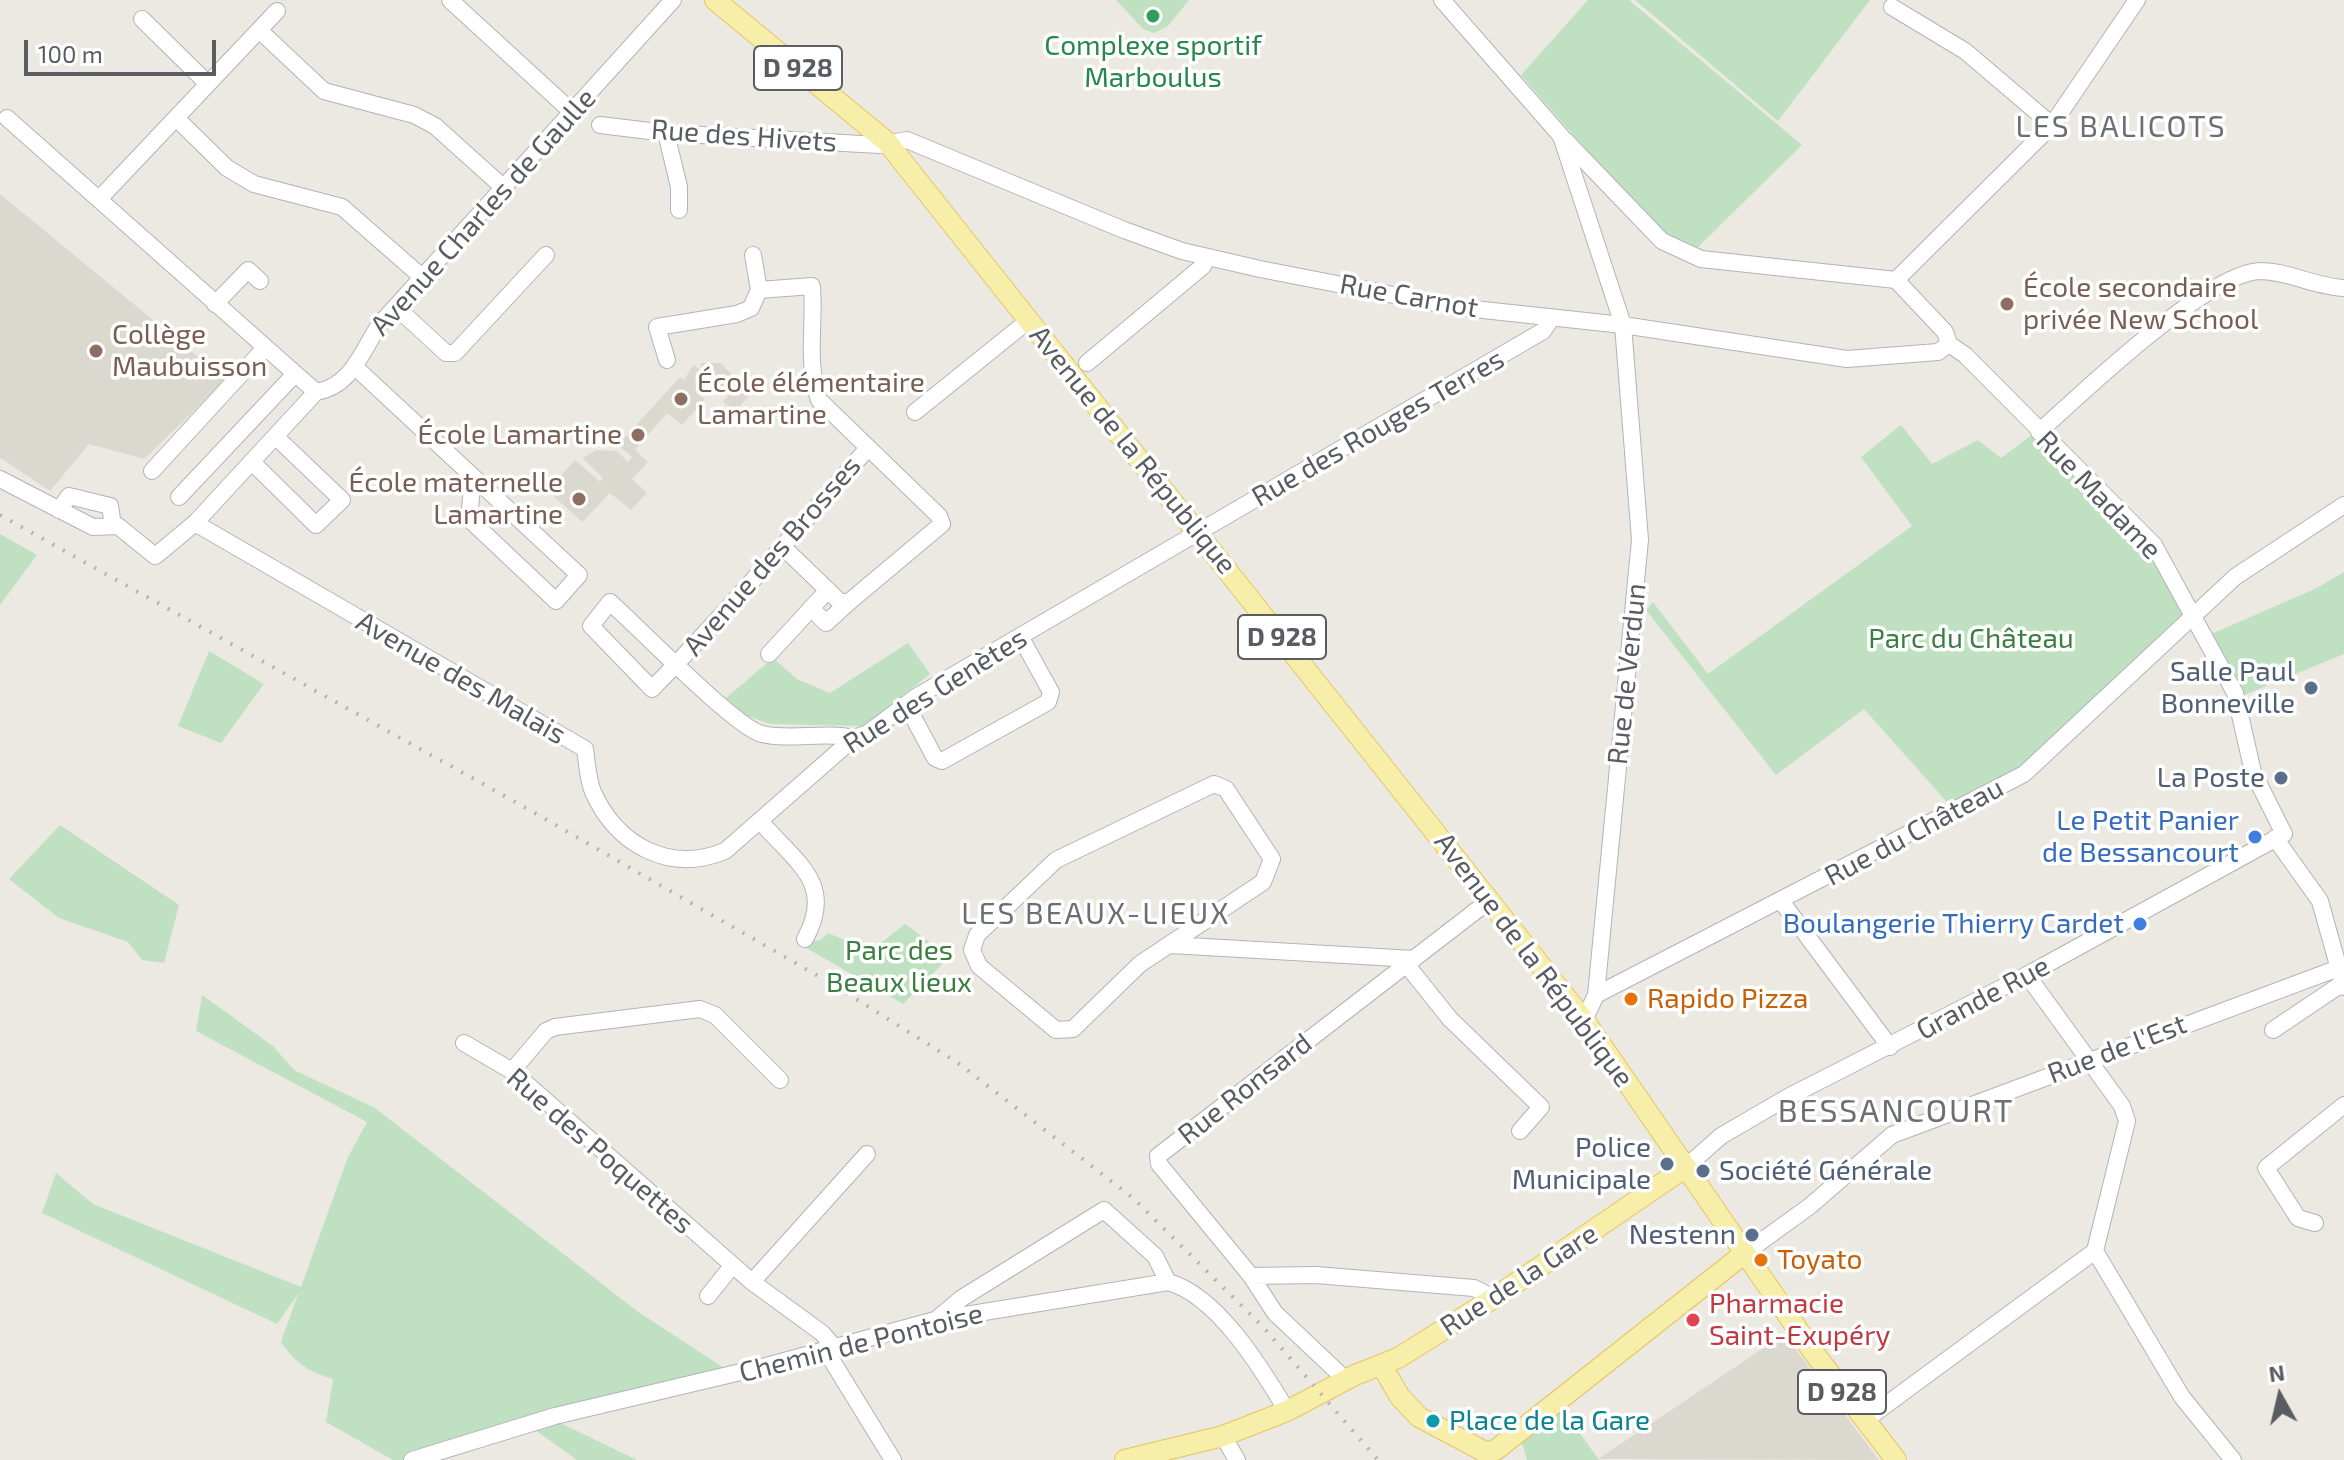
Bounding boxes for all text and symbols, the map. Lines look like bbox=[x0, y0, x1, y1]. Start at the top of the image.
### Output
marker: Complexe sportif Marboulus bbox=[1144, 7, 1162, 25]
scale bar bbox=[28, 24, 220, 74]
place label: Complexe sportif Marboulus bbox=[1044, 29, 1262, 95]
text: 100 m bbox=[38, 39, 103, 68]
road number: D 928 bbox=[754, 46, 842, 90]
street label: Avenue Charles de Gaulle bbox=[363, 82, 603, 342]
district label: LES BALICOTS bbox=[2016, 109, 2226, 145]
street label: Rue des Hivets bbox=[650, 113, 838, 159]
street label: Rue Carnot bbox=[1337, 267, 1481, 325]
place label: École secondaire privée New School bbox=[2023, 271, 2258, 337]
marker: École secondaire privée New School bbox=[1998, 295, 2016, 313]
place label: Collège Maubuisson bbox=[112, 318, 267, 384]
street label: Avenue de la République bbox=[1022, 319, 1244, 581]
marker: Collège Maubuisson bbox=[87, 342, 105, 360]
street label: Rue des Rouges Terres bbox=[1246, 342, 1510, 514]
place label: École élémentaire Lamartine bbox=[697, 366, 925, 432]
marker: École élémentaire Lamartine bbox=[672, 390, 690, 408]
place label: École Lamartine bbox=[418, 418, 622, 452]
street label: Rue Madame bbox=[2029, 424, 2169, 566]
marker: École Lamartine bbox=[629, 426, 647, 444]
street label: Avenue des Brosses bbox=[676, 449, 868, 663]
place label: École maternelle Lamartine bbox=[349, 466, 563, 532]
marker: École maternelle Lamartine bbox=[570, 490, 588, 508]
street label: Rue de Verdun bbox=[1601, 582, 1653, 766]
street label: Avenue des Malais bbox=[350, 604, 572, 752]
road number: D 928 bbox=[1238, 615, 1326, 659]
street label: Rue des Genètes bbox=[837, 621, 1033, 761]
park label: Parc du Château bbox=[1868, 622, 2074, 656]
place label: Salle Paul Bonneville bbox=[2161, 655, 2295, 721]
marker: Salle Paul Bonneville bbox=[2302, 679, 2320, 697]
place label: La Poste bbox=[2157, 761, 2265, 795]
marker: La Poste bbox=[2272, 769, 2290, 787]
street label: Rue du Château bbox=[1819, 771, 2009, 893]
place label: Le Petit Panier de Bessancourt bbox=[2042, 804, 2239, 870]
street label: Avenue de la République bbox=[1427, 826, 1641, 1094]
marker: Le Petit Panier de Bessancourt bbox=[2246, 828, 2264, 846]
district label: LES BEAUX-LIEUX bbox=[961, 896, 1231, 932]
place label: Boulangerie Thierry Cardet bbox=[1783, 907, 2124, 941]
marker: Boulangerie Thierry Cardet bbox=[2131, 915, 2149, 933]
park label: Parc des Beaux lieux bbox=[826, 934, 972, 1000]
street label: Grande Rue bbox=[1911, 949, 2055, 1047]
place label: Rapido Pizza bbox=[1647, 982, 1808, 1016]
marker: Rapido Pizza bbox=[1622, 990, 1640, 1008]
street label: Rue de l'Est bbox=[2043, 1007, 2191, 1091]
street label: Rue Ronsard bbox=[1171, 1026, 1319, 1152]
street label: Rue des Poquettes bbox=[500, 1061, 700, 1241]
district label: BESSANCOURT bbox=[1778, 1092, 2014, 1130]
place label: Police Municipale bbox=[1512, 1131, 1651, 1197]
place label: Société Générale bbox=[1719, 1154, 1932, 1188]
marker: Police Municipale bbox=[1658, 1155, 1676, 1173]
marker: Société Générale bbox=[1694, 1162, 1712, 1180]
street label: Rue de la Gare bbox=[1434, 1217, 1604, 1343]
place label: Nestenn bbox=[1629, 1218, 1736, 1252]
marker: Nestenn bbox=[1743, 1226, 1761, 1244]
place label: Toyato bbox=[1777, 1243, 1862, 1277]
marker: Toyato bbox=[1752, 1251, 1770, 1269]
place label: Pharmacie Saint-Exupéry bbox=[1709, 1287, 1890, 1353]
street label: Chemin de Pontoise bbox=[736, 1296, 986, 1390]
marker: Pharmacie Saint-Exupéry bbox=[1684, 1311, 1702, 1329]
north arrow bbox=[2240, 1356, 2320, 1436]
text: N bbox=[2267, 1358, 2286, 1386]
road number: D 928 bbox=[1798, 1370, 1886, 1414]
place label: Place de la Gare bbox=[1449, 1404, 1650, 1438]
marker: Place de la Gare bbox=[1424, 1412, 1442, 1430]

